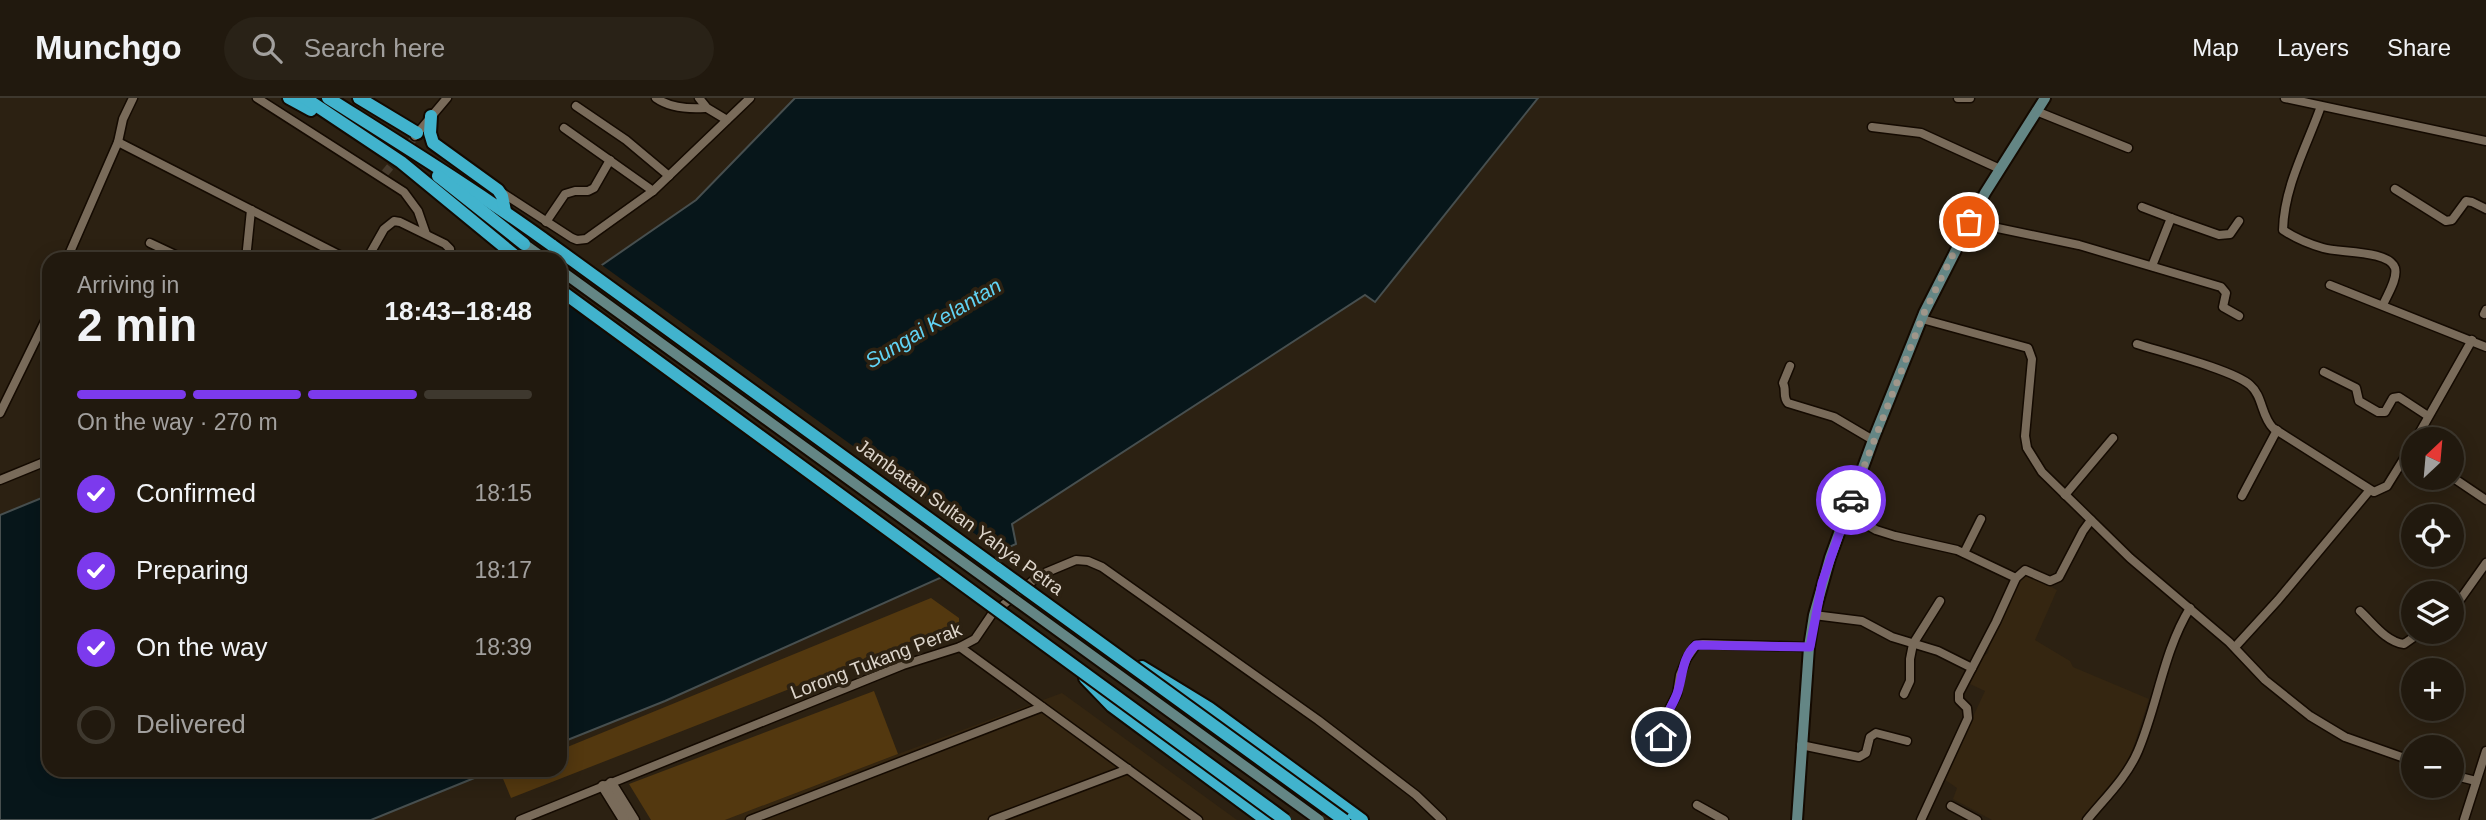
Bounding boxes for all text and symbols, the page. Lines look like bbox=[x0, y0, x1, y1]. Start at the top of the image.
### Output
search box bbox=[224, 17, 714, 80]
text: Munchgo bbox=[35, 29, 182, 66]
icon: search bbox=[248, 29, 286, 67]
text: Search here bbox=[304, 33, 445, 63]
text: Map bbox=[2192, 34, 2239, 61]
text: Layers bbox=[2277, 34, 2349, 61]
text: Share bbox=[2387, 34, 2451, 61]
pin bbox=[1939, 192, 1999, 252]
icon: bag bbox=[1950, 203, 1988, 241]
text: Arriving in bbox=[77, 272, 179, 298]
water label: Sungai Kelantan bbox=[861, 273, 1005, 373]
text: 18:43–18:48 bbox=[385, 296, 532, 326]
text: 2 min bbox=[77, 299, 197, 351]
text: On the way · 270 m bbox=[77, 409, 278, 435]
north arrow bbox=[2401, 427, 2464, 490]
map controls bbox=[2401, 427, 2464, 798]
street label: Jambatan Sultan Yahya Petra bbox=[852, 435, 1068, 599]
courier bbox=[1816, 465, 1886, 535]
icon: check bbox=[77, 475, 115, 513]
text: Confirmed bbox=[136, 478, 256, 508]
text: 18:15 bbox=[474, 480, 532, 506]
icon: car bbox=[1832, 481, 1870, 519]
button: locate bbox=[2401, 504, 2464, 567]
icon: check bbox=[77, 552, 115, 590]
text: Preparing bbox=[136, 555, 249, 585]
text: 18:17 bbox=[474, 557, 532, 583]
button: layers bbox=[2401, 581, 2464, 644]
street label: Lorong Tukang Perak bbox=[787, 618, 965, 703]
icon: check bbox=[77, 629, 115, 667]
text: On the way bbox=[136, 632, 268, 662]
text: 18:39 bbox=[474, 634, 532, 660]
button: + bbox=[2401, 658, 2464, 721]
pin bbox=[1631, 707, 1691, 767]
text: Delivered bbox=[136, 709, 246, 739]
icon: home bbox=[1642, 718, 1680, 756]
button: − bbox=[2401, 735, 2464, 798]

